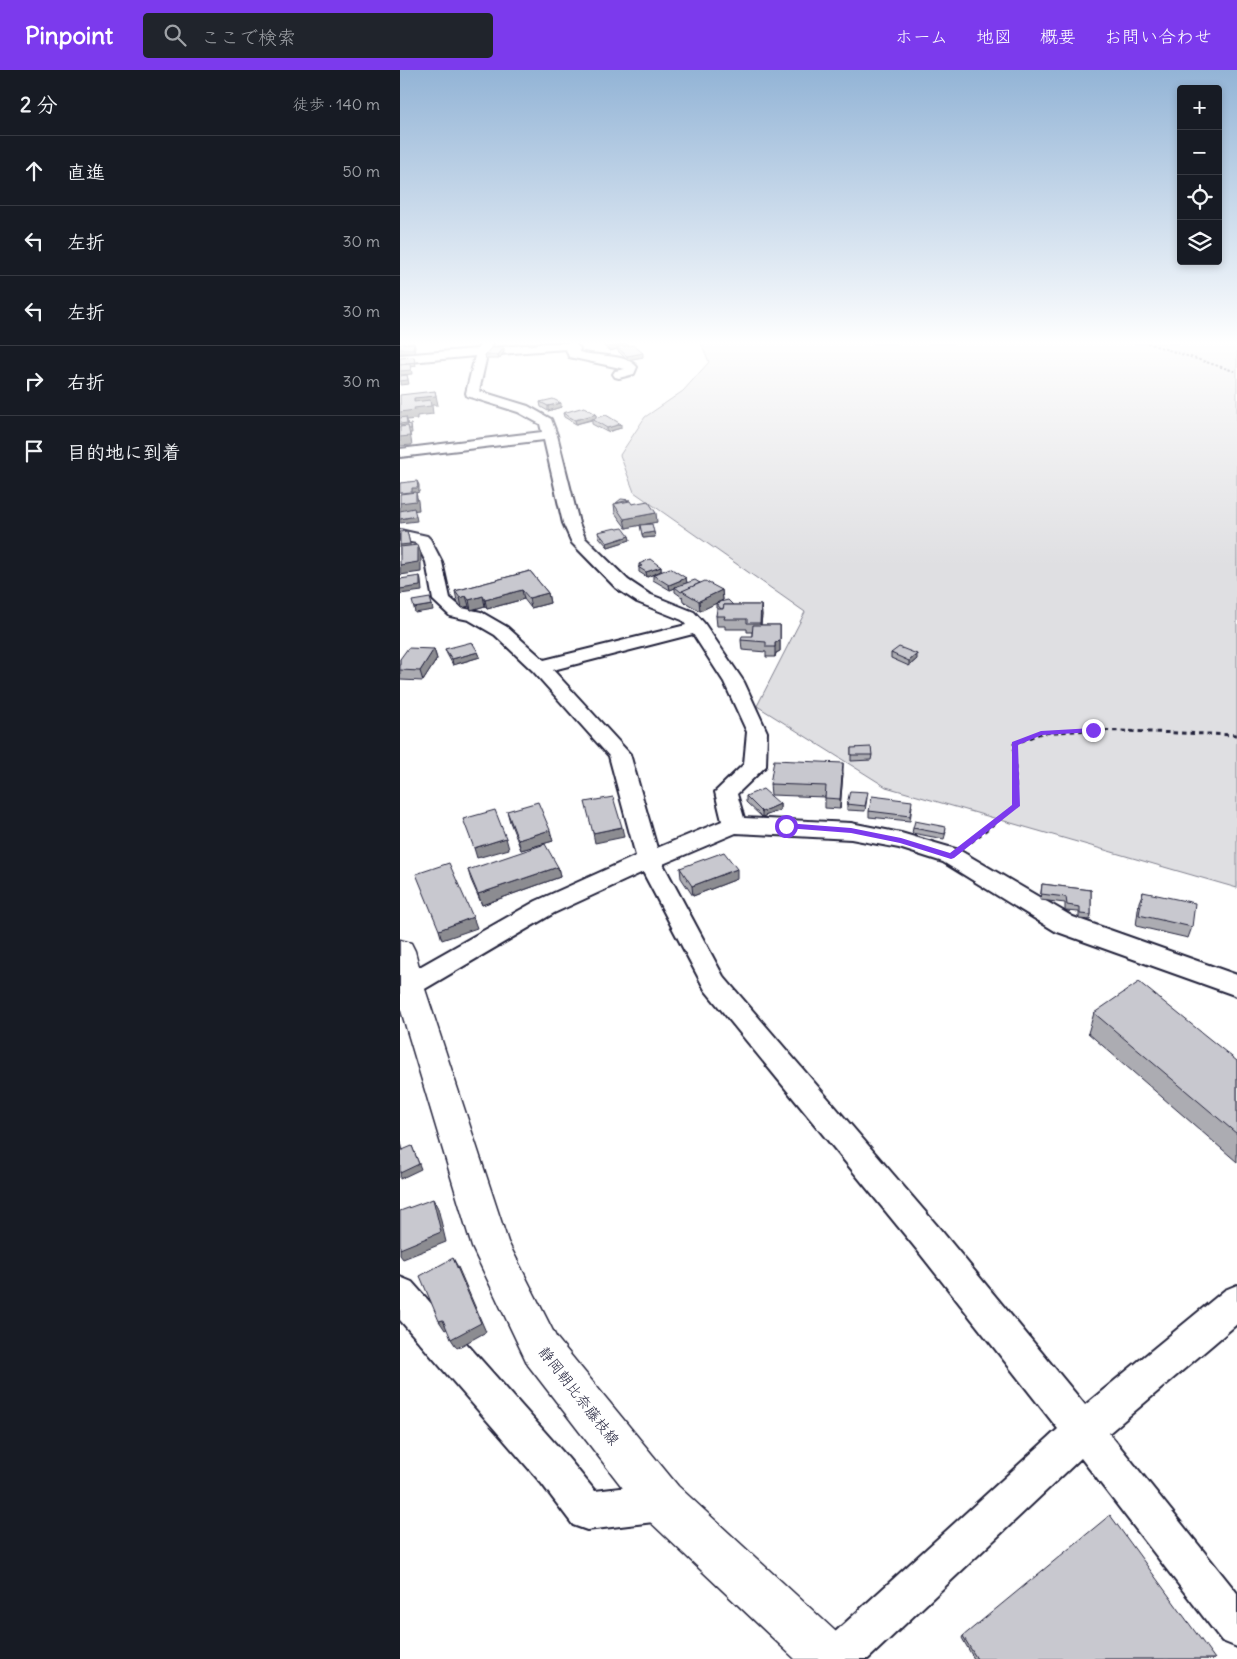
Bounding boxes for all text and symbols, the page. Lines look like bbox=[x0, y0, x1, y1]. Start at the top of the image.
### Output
search box bbox=[143, 13, 493, 58]
text: Pinpoint bbox=[25, 20, 113, 50]
icon: search bbox=[161, 21, 189, 49]
text: ここで検索 bbox=[201, 25, 296, 49]
text: ホーム bbox=[895, 25, 948, 48]
text: 地図 bbox=[976, 25, 1012, 48]
text: 概要 bbox=[1040, 25, 1076, 48]
text: お問い合わせ bbox=[1104, 25, 1212, 48]
map controls bbox=[1177, 85, 1222, 265]
button: + bbox=[1177, 85, 1222, 130]
text: 2 分 bbox=[20, 91, 58, 118]
text: 徒歩 · 140 m bbox=[293, 94, 380, 114]
button: − bbox=[1177, 130, 1222, 175]
icon: ahead bbox=[20, 157, 48, 185]
text: 直進 bbox=[67, 160, 105, 184]
text: 50 m bbox=[342, 161, 380, 181]
button: locate bbox=[1177, 175, 1222, 220]
button: layers bbox=[1177, 220, 1222, 265]
icon: left bbox=[20, 227, 48, 255]
text: 左折 bbox=[67, 230, 105, 254]
text: 30 m bbox=[343, 231, 380, 251]
icon: left bbox=[20, 297, 48, 325]
text: 左折 bbox=[67, 300, 105, 324]
text: 30 m bbox=[343, 301, 380, 321]
icon: right bbox=[20, 367, 48, 395]
text: 右折 bbox=[67, 370, 105, 394]
text: 30 m bbox=[343, 371, 380, 391]
icon: arrive bbox=[20, 437, 48, 465]
text: 目的地に到着 bbox=[67, 440, 181, 464]
route end bbox=[1082, 719, 1105, 742]
route start bbox=[775, 815, 798, 838]
street label: 静岡朝比奈藤枝線 bbox=[535, 1343, 624, 1449]

